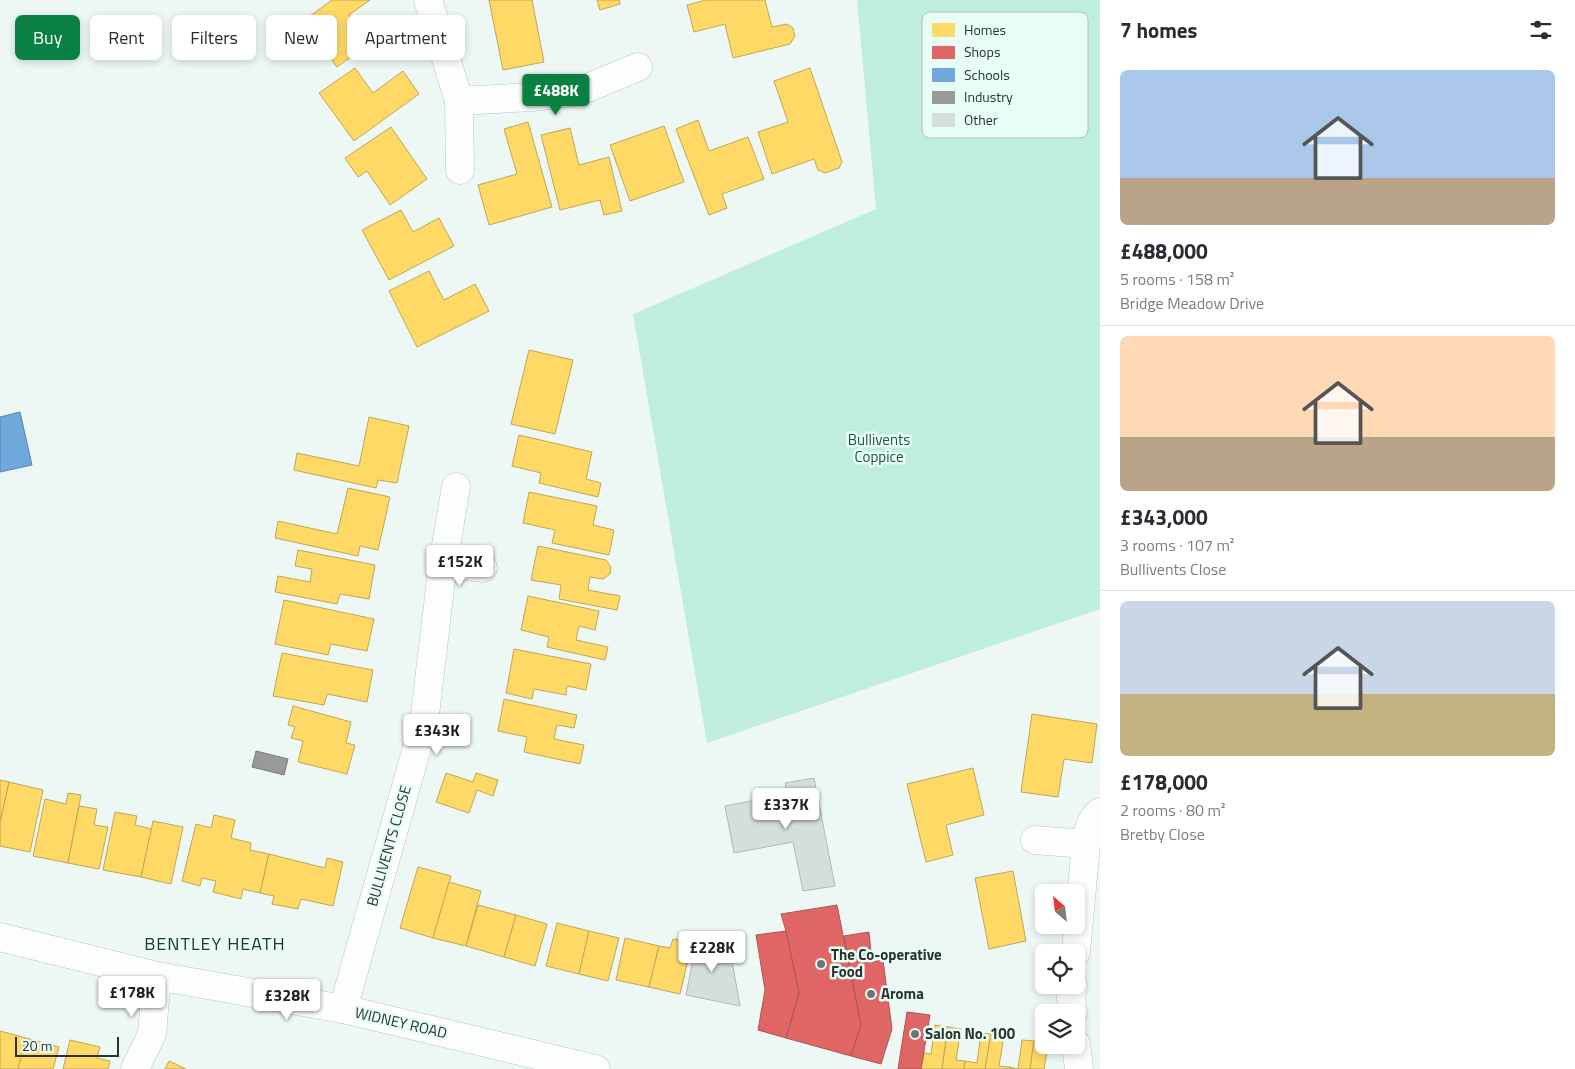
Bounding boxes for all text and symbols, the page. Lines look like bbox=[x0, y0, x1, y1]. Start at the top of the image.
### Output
legend bbox=[922, 12, 1088, 138]
text: 7 homes bbox=[1120, 14, 1197, 46]
chip: Buy bbox=[15, 15, 80, 60]
chip: Rent bbox=[90, 15, 162, 60]
chip: Filters bbox=[172, 15, 256, 60]
chip: New bbox=[266, 15, 337, 60]
chip: Apartment bbox=[347, 15, 465, 60]
icon: filters bbox=[1527, 16, 1555, 44]
text: Homes bbox=[964, 19, 1006, 40]
text: Shops bbox=[964, 41, 1000, 62]
text: Schools bbox=[964, 64, 1010, 85]
pin: £488K bbox=[521, 74, 591, 116]
text: £488K bbox=[533, 78, 579, 102]
text: Industry bbox=[964, 86, 1013, 107]
icon: home bbox=[1293, 103, 1383, 193]
text: Other bbox=[964, 109, 998, 130]
text: £488,000 bbox=[1120, 235, 1208, 267]
text: 5 rooms · 158 m² bbox=[1120, 267, 1234, 291]
text: Bridge Meadow Drive bbox=[1120, 291, 1264, 315]
icon: home bbox=[1293, 368, 1383, 458]
park label: Bullivents Coppice bbox=[848, 428, 910, 468]
text: £343,000 bbox=[1120, 501, 1208, 533]
text: 3 rooms · 107 m² bbox=[1120, 533, 1234, 557]
pin: £152K bbox=[425, 544, 495, 587]
text: £152K bbox=[437, 549, 483, 573]
text: Bullivents Close bbox=[1120, 557, 1226, 581]
icon: home bbox=[1293, 633, 1383, 723]
pin: £343K bbox=[402, 714, 472, 756]
text: £343K bbox=[414, 718, 460, 742]
text: £178,000 bbox=[1120, 766, 1208, 798]
street label: BULLIVENTS CLOSE bbox=[360, 783, 417, 909]
pin: £337K bbox=[751, 788, 821, 830]
text: £337K bbox=[763, 792, 809, 816]
text: 2 rooms · 80 m² bbox=[1120, 798, 1225, 822]
text: Bretby Close bbox=[1120, 822, 1205, 846]
north arrow bbox=[1035, 884, 1085, 934]
map controls bbox=[1035, 884, 1085, 1054]
district label: BENTLEY HEATH bbox=[144, 930, 286, 957]
pin: £228K bbox=[677, 930, 747, 973]
text: £228K bbox=[689, 935, 735, 959]
place label: The Co-operative Food bbox=[831, 943, 942, 983]
button: locate bbox=[1035, 944, 1085, 994]
marker: The Co-operative Food bbox=[815, 958, 827, 970]
pin: £178K bbox=[97, 976, 167, 1018]
pin: £328K bbox=[252, 978, 322, 1021]
text: £178K bbox=[109, 980, 155, 1004]
place label: Aroma bbox=[881, 982, 924, 1005]
text: £328K bbox=[264, 983, 310, 1007]
marker: Aroma bbox=[865, 988, 877, 1000]
street label: WIDNEY ROAD bbox=[353, 1001, 450, 1044]
button: layers bbox=[1035, 1004, 1085, 1054]
place label: Salon No. 100 bbox=[925, 1022, 1016, 1045]
marker: Salon No. 100 bbox=[909, 1028, 921, 1040]
scale bar bbox=[15, 1034, 119, 1057]
text: 20 m bbox=[22, 1035, 52, 1056]

